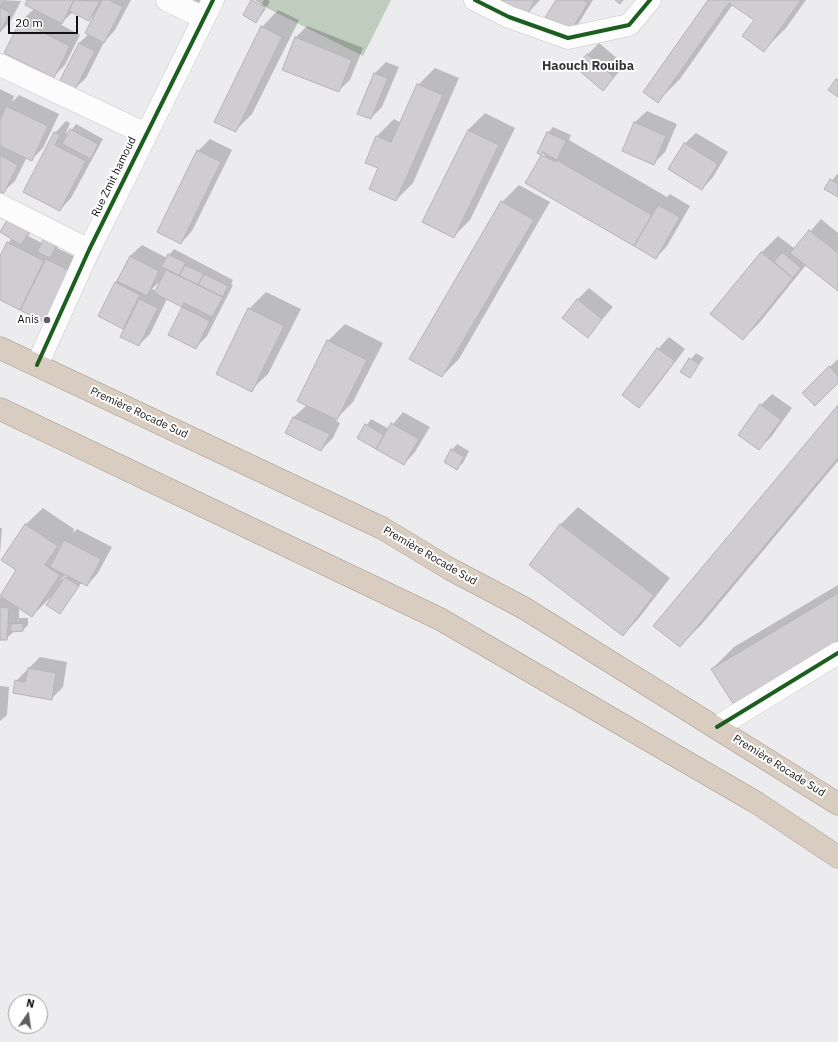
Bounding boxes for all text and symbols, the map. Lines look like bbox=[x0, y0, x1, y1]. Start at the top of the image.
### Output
scale bar bbox=[10, 8, 80, 34]
text: 20 m bbox=[15, 15, 43, 30]
district label: Haouch Rouiba bbox=[542, 58, 634, 74]
street label: Rue Zmit hamoud bbox=[89, 135, 139, 219]
place label: Anis bbox=[18, 313, 39, 327]
marker: Anis bbox=[42, 315, 52, 325]
street label: Première Rocade Sud bbox=[88, 385, 190, 441]
street label: Première Rocade Sud bbox=[381, 524, 479, 588]
street label: Première Rocade Sud bbox=[731, 732, 827, 800]
north arrow bbox=[8, 994, 48, 1034]
text: N bbox=[25, 996, 36, 1011]

